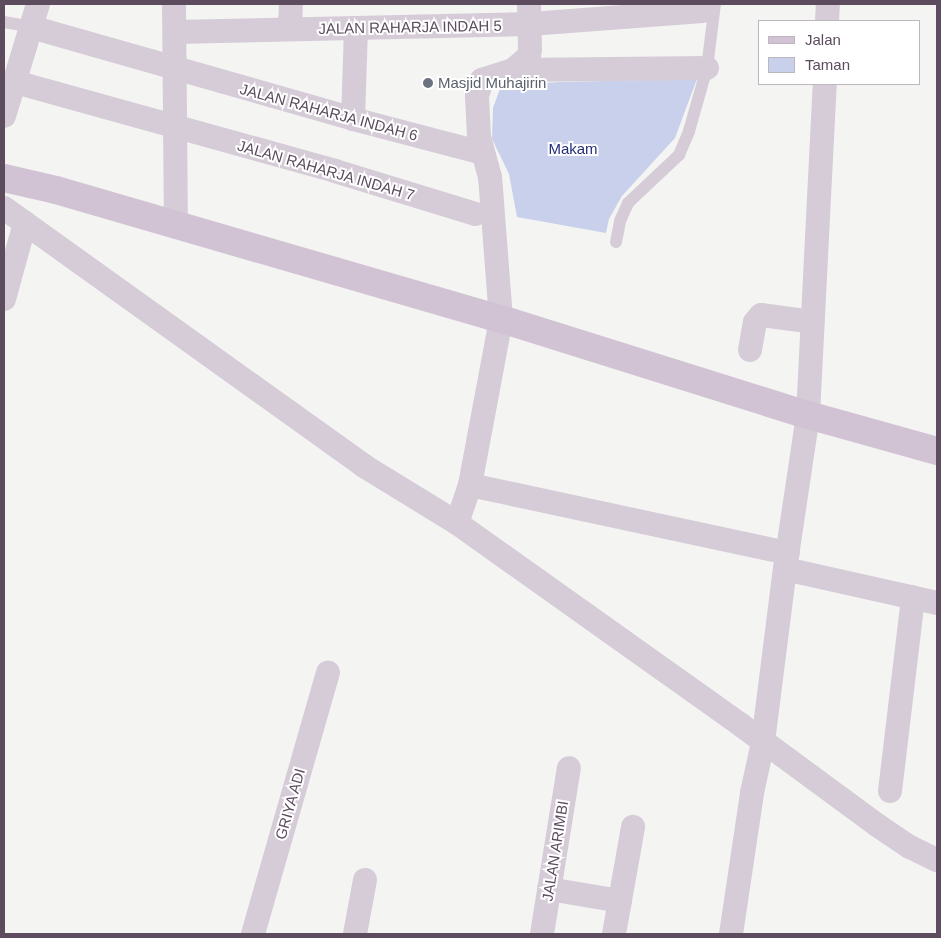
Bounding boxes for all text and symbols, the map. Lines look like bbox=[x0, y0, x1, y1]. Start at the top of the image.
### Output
street label: JALAN RAHARJA INDAH 5 bbox=[318, 16, 502, 38]
legend bbox=[758, 20, 921, 85]
text: Jalan bbox=[805, 31, 841, 48]
text: Taman bbox=[805, 56, 850, 73]
place label: Masjid Muhajirin bbox=[438, 74, 546, 92]
marker: Masjid Muhajirin bbox=[422, 77, 434, 89]
street label: JALAN RAHARJA INDAH 6 bbox=[238, 79, 420, 145]
street label: JALAN RAHARJA INDAH 7 bbox=[235, 136, 417, 204]
park label: Makam bbox=[548, 140, 598, 158]
street label: GRIYA ADI bbox=[271, 766, 309, 842]
street label: JALAN ARIMBI bbox=[538, 799, 572, 903]

